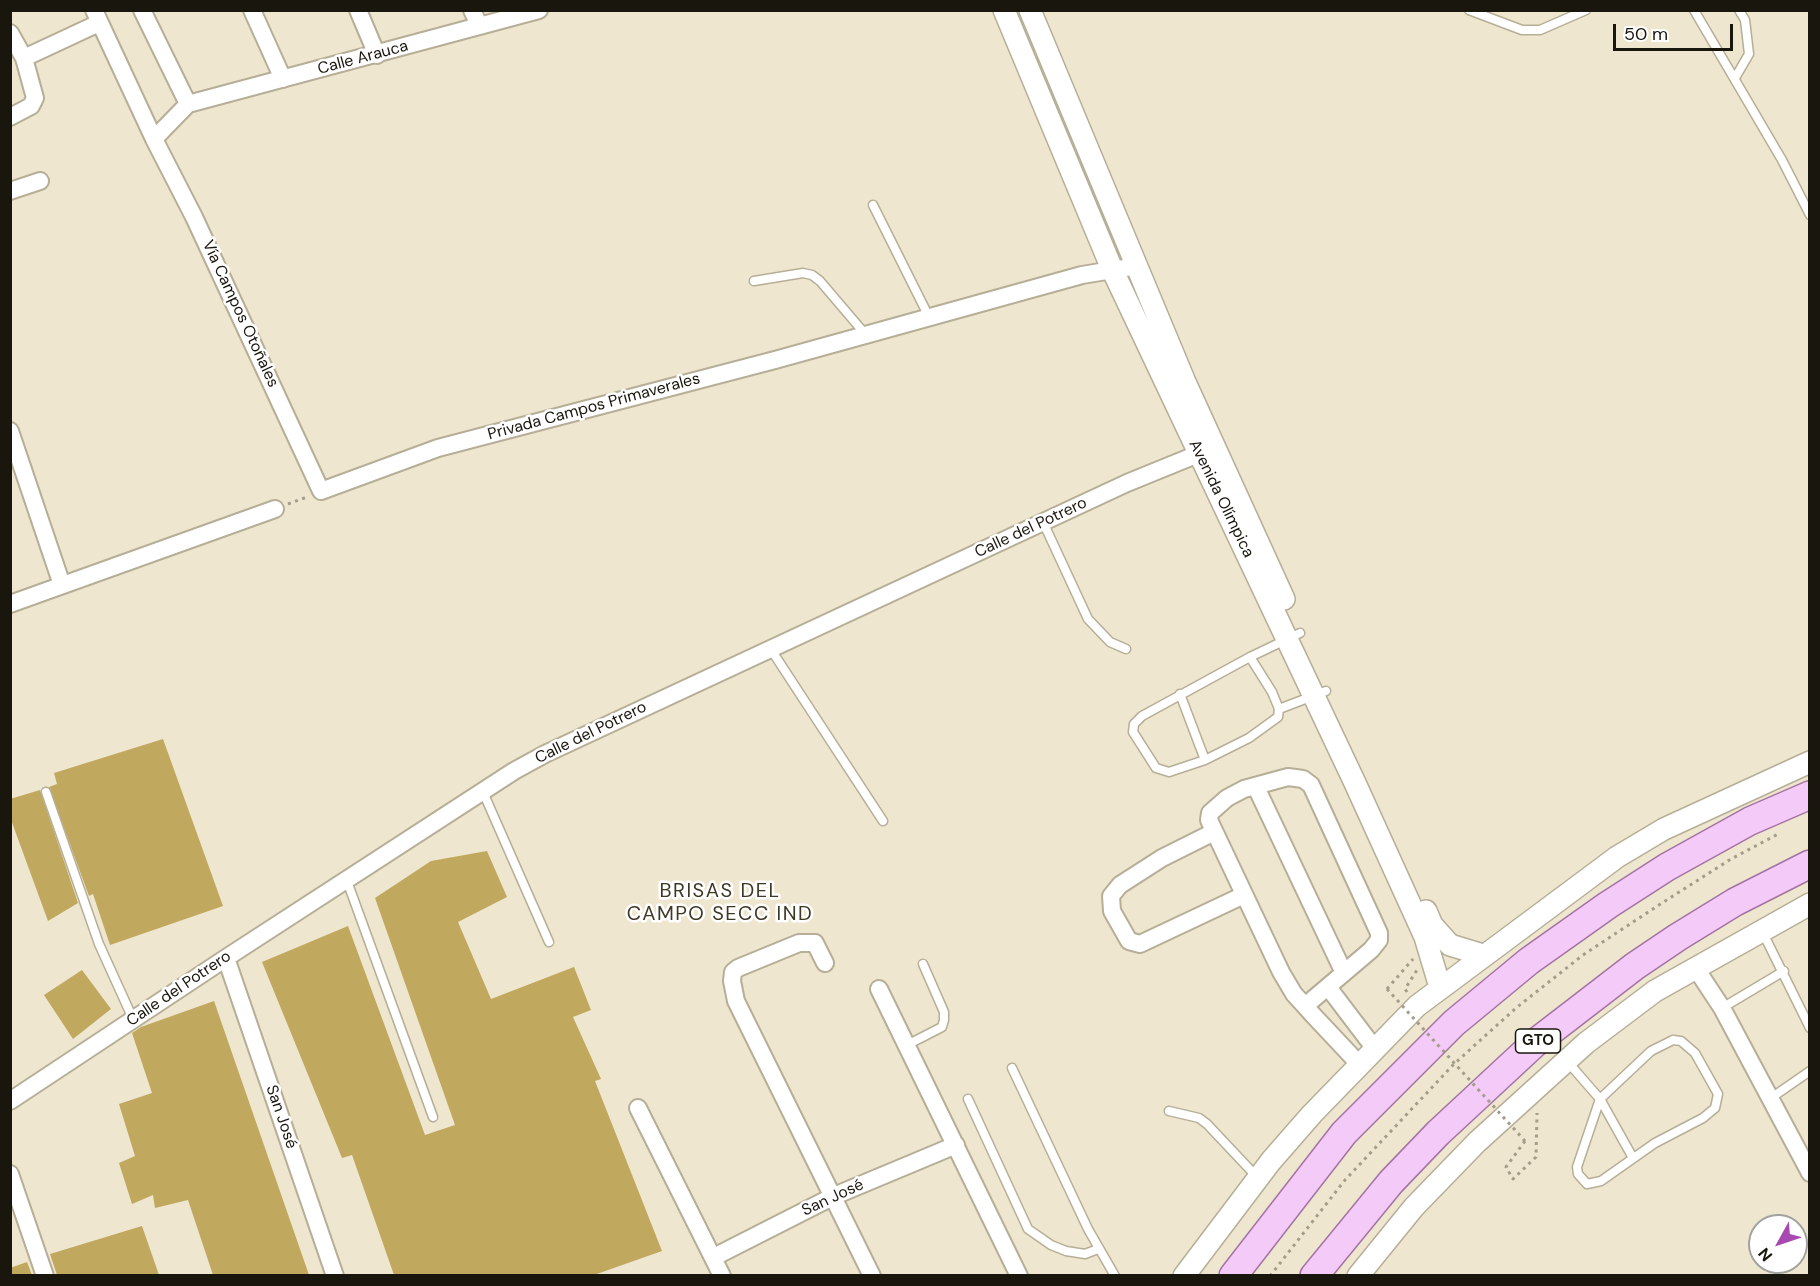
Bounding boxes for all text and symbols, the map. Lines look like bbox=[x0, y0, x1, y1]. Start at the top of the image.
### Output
scale bar bbox=[1616, 12, 1736, 50]
text: 50 m bbox=[1624, 22, 1668, 46]
street label: Calle Arauca bbox=[316, 37, 410, 79]
street label: Vía Campos Otoñales bbox=[198, 237, 282, 391]
street label: Privada Campos Primaverales bbox=[486, 369, 702, 445]
street label: Avenida Olímpica bbox=[1184, 437, 1258, 561]
street label: Calle del Potrero bbox=[972, 494, 1090, 562]
street label: Calle del Potrero bbox=[532, 698, 650, 768]
district label: BRISAS DEL CAMPO SECC IND bbox=[627, 880, 813, 927]
street label: Calle del Potrero bbox=[123, 947, 235, 1031]
road number: GTO bbox=[1516, 1029, 1560, 1053]
street label: San José bbox=[261, 1083, 301, 1151]
street label: San José bbox=[799, 1175, 867, 1221]
north arrow bbox=[1748, 1214, 1808, 1274]
text: N bbox=[1754, 1243, 1777, 1266]

